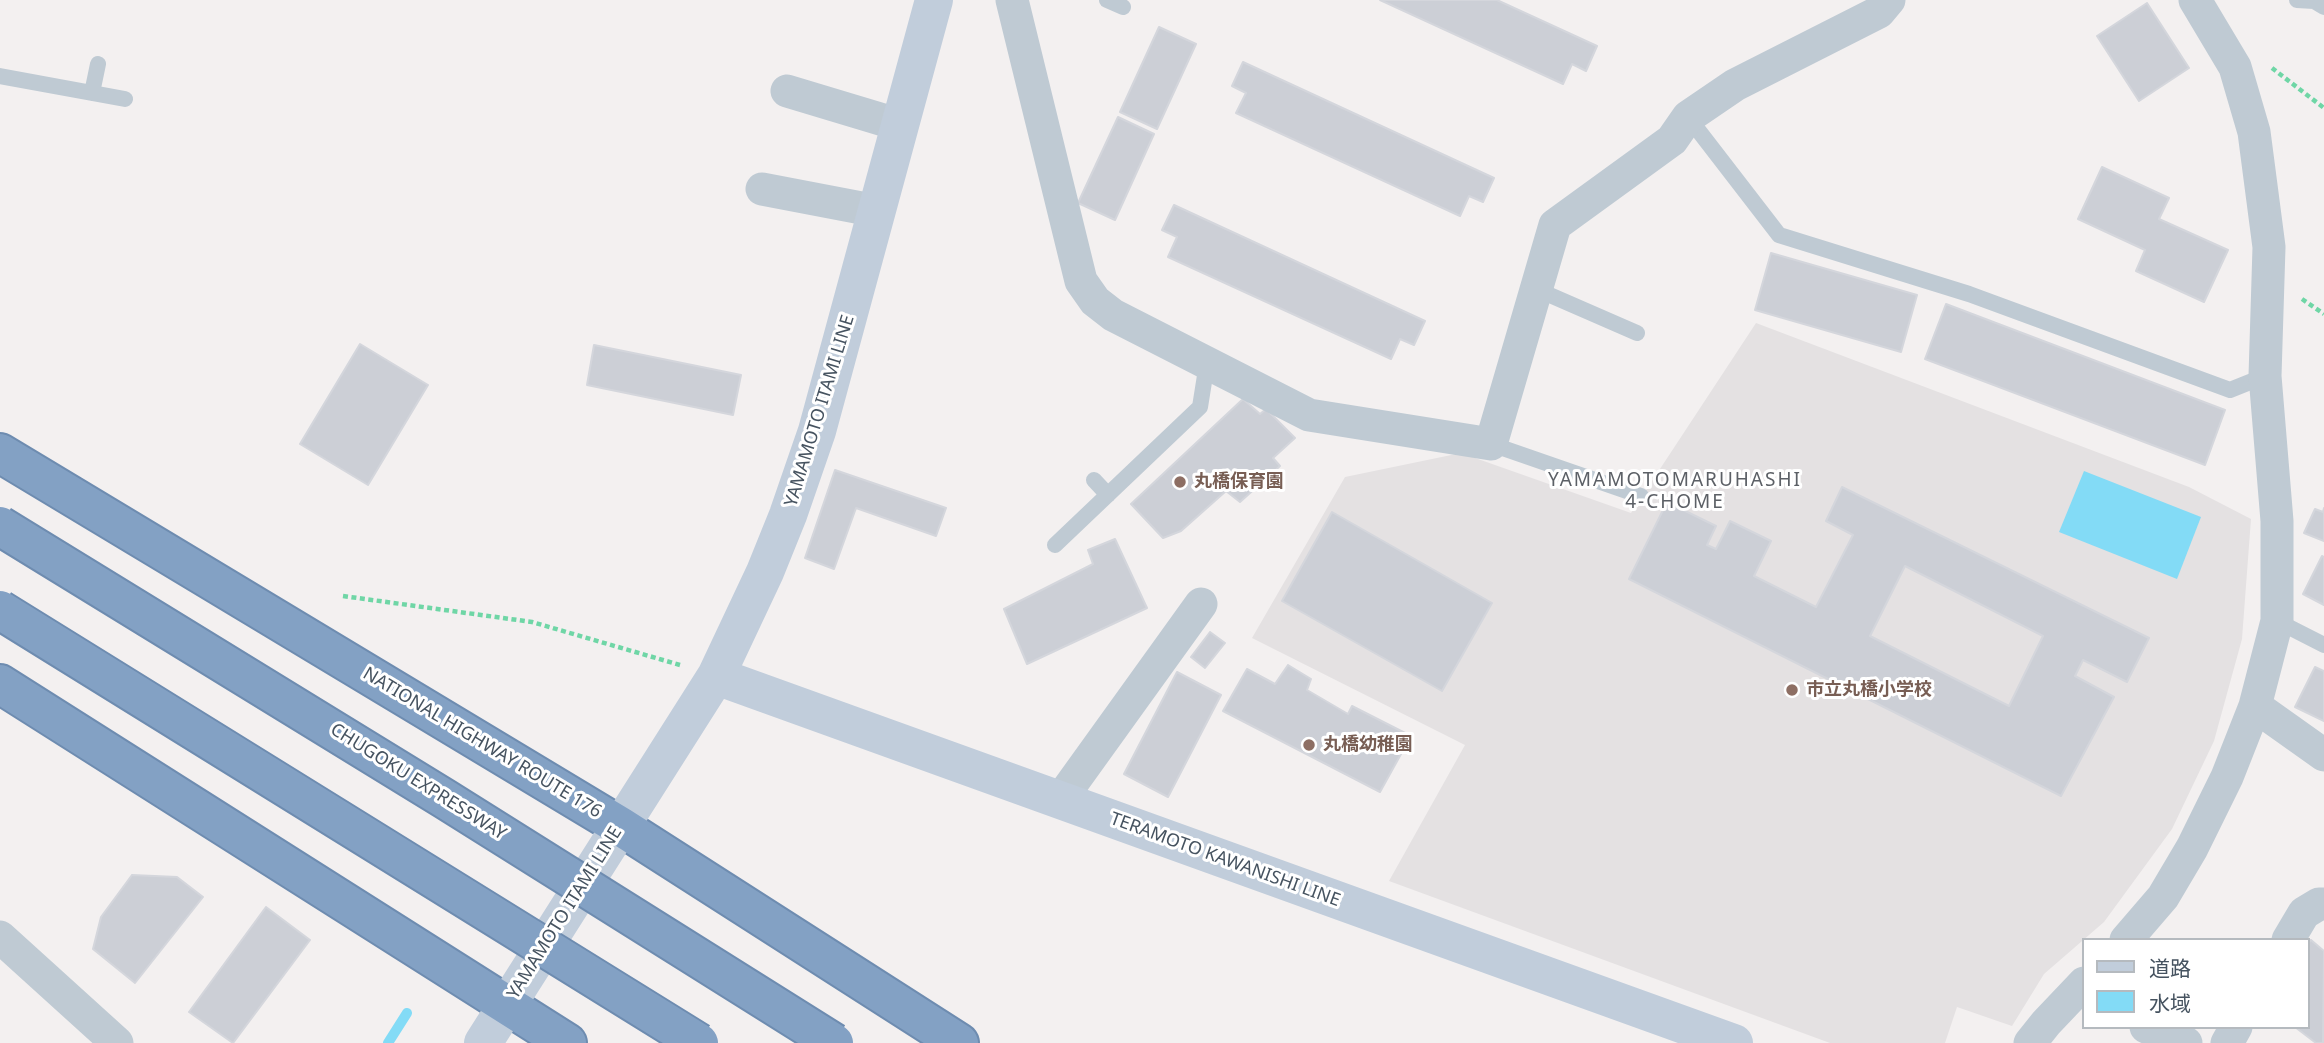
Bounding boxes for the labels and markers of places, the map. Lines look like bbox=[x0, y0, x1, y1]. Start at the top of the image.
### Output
place label: 丸橋保育園 bbox=[1194, 471, 1284, 493]
marker: 丸橋保育園 bbox=[1172, 474, 1188, 490]
place label: 市立丸橋小学校 bbox=[1806, 679, 1932, 701]
marker: 市立丸橋小学校 bbox=[1784, 682, 1800, 698]
place label: 丸橋幼稚園 bbox=[1323, 734, 1413, 756]
marker: 丸橋幼稚園 bbox=[1301, 737, 1317, 753]

